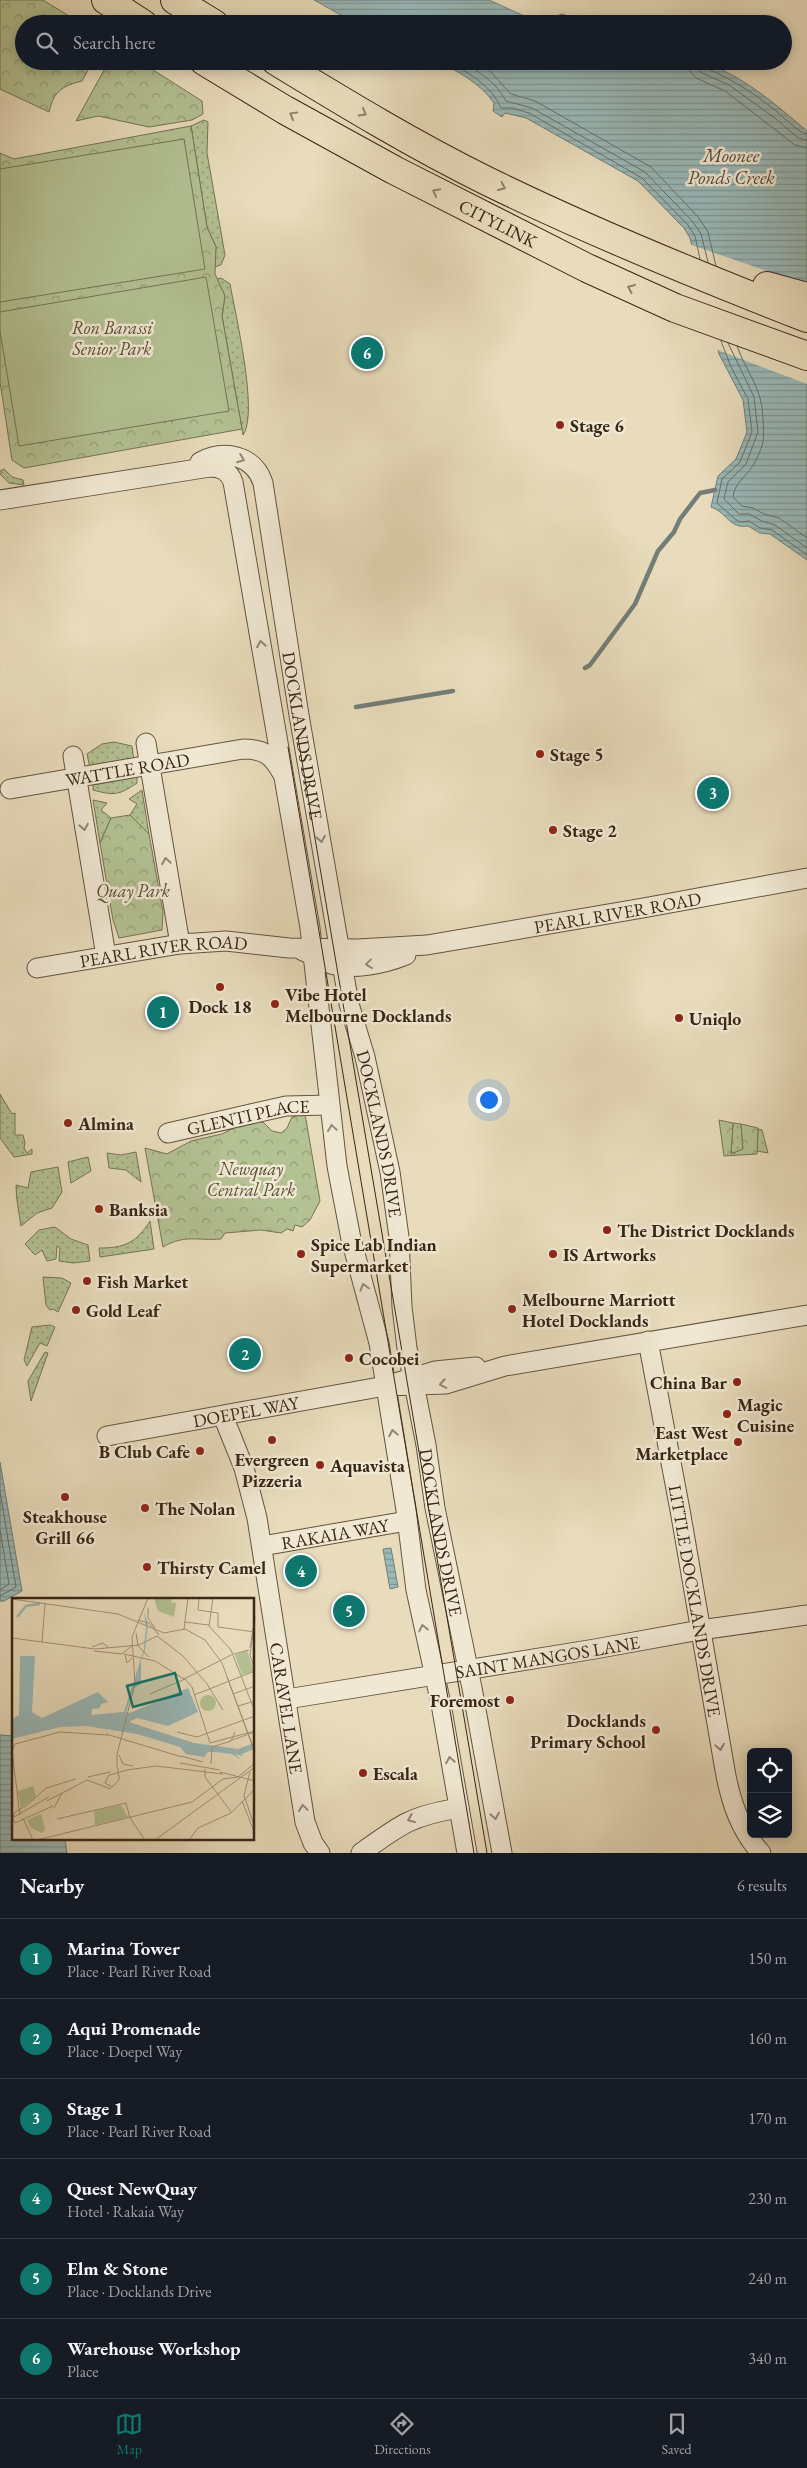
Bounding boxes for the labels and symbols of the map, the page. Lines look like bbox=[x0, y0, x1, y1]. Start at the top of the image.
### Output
one-way arrow bbox=[358, 106, 367, 116]
one-way arrow bbox=[290, 111, 299, 121]
water label: Moonee Ponds Creek bbox=[687, 143, 775, 190]
one-way arrow bbox=[497, 181, 506, 192]
one-way arrow bbox=[432, 188, 441, 198]
street label: CITYLINK bbox=[455, 194, 542, 253]
one-way arrow bbox=[627, 284, 636, 295]
park label: Ron Barassi Senior Park bbox=[71, 316, 153, 360]
pin: 6 bbox=[351, 334, 383, 372]
place label: Stage 6 bbox=[570, 414, 624, 437]
marker: Stage 6 bbox=[554, 419, 566, 431]
one-way arrow bbox=[236, 453, 245, 463]
one-way arrow bbox=[257, 639, 267, 648]
street label: DOCKLANDS DRIVE bbox=[278, 650, 328, 821]
place label: Stage 5 bbox=[550, 743, 604, 766]
street label: WATTLE ROAD bbox=[64, 747, 191, 791]
marker: Stage 5 bbox=[534, 748, 546, 760]
pin: 3 bbox=[697, 774, 729, 812]
place label: Stage 2 bbox=[563, 819, 617, 842]
one-way arrow bbox=[79, 822, 89, 831]
marker: Stage 2 bbox=[547, 824, 559, 836]
one-way arrow bbox=[316, 834, 326, 843]
one-way arrow bbox=[162, 857, 172, 866]
park label: Quay Park bbox=[96, 879, 170, 903]
street label: PEARL RIVER ROAD bbox=[532, 886, 703, 938]
street label: PEARL RIVER ROAD bbox=[78, 929, 249, 972]
one-way arrow bbox=[365, 958, 373, 969]
marker: Dock 18 bbox=[214, 981, 226, 993]
place label: Vibe Hotel Melbourne Docklands bbox=[285, 983, 451, 1027]
pin: 1 bbox=[147, 993, 179, 1031]
place label: Dock 18 bbox=[188, 995, 252, 1018]
marker: Vibe Hotel Melbourne Docklands bbox=[269, 998, 281, 1010]
place label: Uniqlo bbox=[689, 1007, 741, 1030]
marker: Uniqlo bbox=[673, 1012, 685, 1024]
street label: DOCKLANDS DRIVE bbox=[352, 1047, 408, 1219]
your location bbox=[476, 1087, 502, 1113]
street label: GLENTI PLACE bbox=[184, 1094, 310, 1140]
place label: Almina bbox=[77, 1112, 134, 1135]
marker: Almina bbox=[62, 1117, 74, 1129]
one-way arrow bbox=[327, 1123, 338, 1131]
park label: Newquay Central Park bbox=[207, 1157, 295, 1201]
place label: Banksia bbox=[109, 1198, 168, 1221]
marker: Banksia bbox=[93, 1203, 105, 1215]
place label: The District Docklands bbox=[617, 1219, 794, 1242]
marker: The District Docklands bbox=[601, 1224, 613, 1236]
place label: Spice Lab Indian Supermarket bbox=[311, 1233, 437, 1277]
place label: IS Artworks bbox=[563, 1243, 656, 1266]
marker: Spice Lab Indian Supermarket bbox=[295, 1248, 307, 1260]
marker: IS Artworks bbox=[547, 1248, 559, 1260]
place label: Fish Market bbox=[97, 1270, 188, 1293]
marker: Fish Market bbox=[81, 1275, 93, 1287]
one-way arrow bbox=[360, 1283, 370, 1291]
place label: Melbourne Marriott Hotel Docklands bbox=[522, 1288, 676, 1332]
place label: Gold Leaf bbox=[86, 1299, 162, 1322]
marker: Melbourne Marriott Hotel Docklands bbox=[506, 1303, 518, 1315]
marker: Gold Leaf bbox=[70, 1304, 82, 1316]
pin: 2 bbox=[229, 1335, 261, 1373]
place label: Cocobei bbox=[359, 1347, 420, 1370]
marker: Cocobei bbox=[343, 1352, 355, 1364]
place label: China Bar bbox=[650, 1371, 728, 1394]
marker: China Bar bbox=[731, 1376, 743, 1388]
one-way arrow bbox=[439, 1379, 448, 1389]
street label: DOEPEL WAY bbox=[191, 1390, 302, 1432]
place label: Magic Cuisine bbox=[737, 1393, 795, 1437]
marker: Magic Cuisine bbox=[721, 1408, 733, 1420]
place label: East West Marketplace bbox=[635, 1421, 728, 1465]
one-way arrow bbox=[388, 1429, 398, 1437]
marker: Evergreen Pizzeria bbox=[266, 1434, 278, 1446]
marker: East West Marketplace bbox=[732, 1436, 744, 1448]
place label: B Club Cafe bbox=[99, 1440, 190, 1463]
marker: B Club Cafe bbox=[194, 1445, 206, 1457]
street label: DOCKLANDS DRIVE bbox=[415, 1447, 468, 1618]
place label: Evergreen Pizzeria bbox=[235, 1448, 309, 1492]
place label: Aquavista bbox=[329, 1454, 405, 1477]
marker: Aquavista bbox=[314, 1459, 326, 1471]
street label: LITTLE DOCKLANDS DRIVE bbox=[664, 1483, 727, 1718]
marker: Steakhouse Grill 66 bbox=[59, 1491, 71, 1503]
place label: The Nolan bbox=[155, 1497, 235, 1520]
marker: The Nolan bbox=[139, 1502, 151, 1514]
place label: Steakhouse Grill 66 bbox=[23, 1505, 107, 1549]
street label: RAKAIA WAY bbox=[279, 1513, 392, 1554]
pin: 4 bbox=[285, 1552, 317, 1590]
place label: Thirsty Camel bbox=[157, 1556, 266, 1579]
marker: Thirsty Camel bbox=[141, 1561, 153, 1573]
pin: 5 bbox=[333, 1592, 365, 1630]
inset map bbox=[12, 1598, 255, 1840]
one-way arrow bbox=[418, 1624, 429, 1633]
street label: SAINT MANGOS LANE bbox=[454, 1630, 641, 1683]
street label: CARAVEL LANE bbox=[265, 1641, 309, 1775]
place label: Foremost bbox=[430, 1689, 500, 1712]
marker: Foremost bbox=[504, 1694, 516, 1706]
place label: Docklands Primary School bbox=[530, 1709, 646, 1753]
marker: Docklands Primary School bbox=[650, 1724, 662, 1736]
one-way arrow bbox=[715, 1742, 725, 1751]
one-way arrow bbox=[446, 1755, 456, 1764]
place label: Escala bbox=[373, 1762, 418, 1785]
marker: Escala bbox=[357, 1767, 369, 1779]
one-way arrow bbox=[299, 1804, 309, 1813]
one-way arrow bbox=[490, 1812, 500, 1821]
one-way arrow bbox=[408, 1813, 416, 1823]

